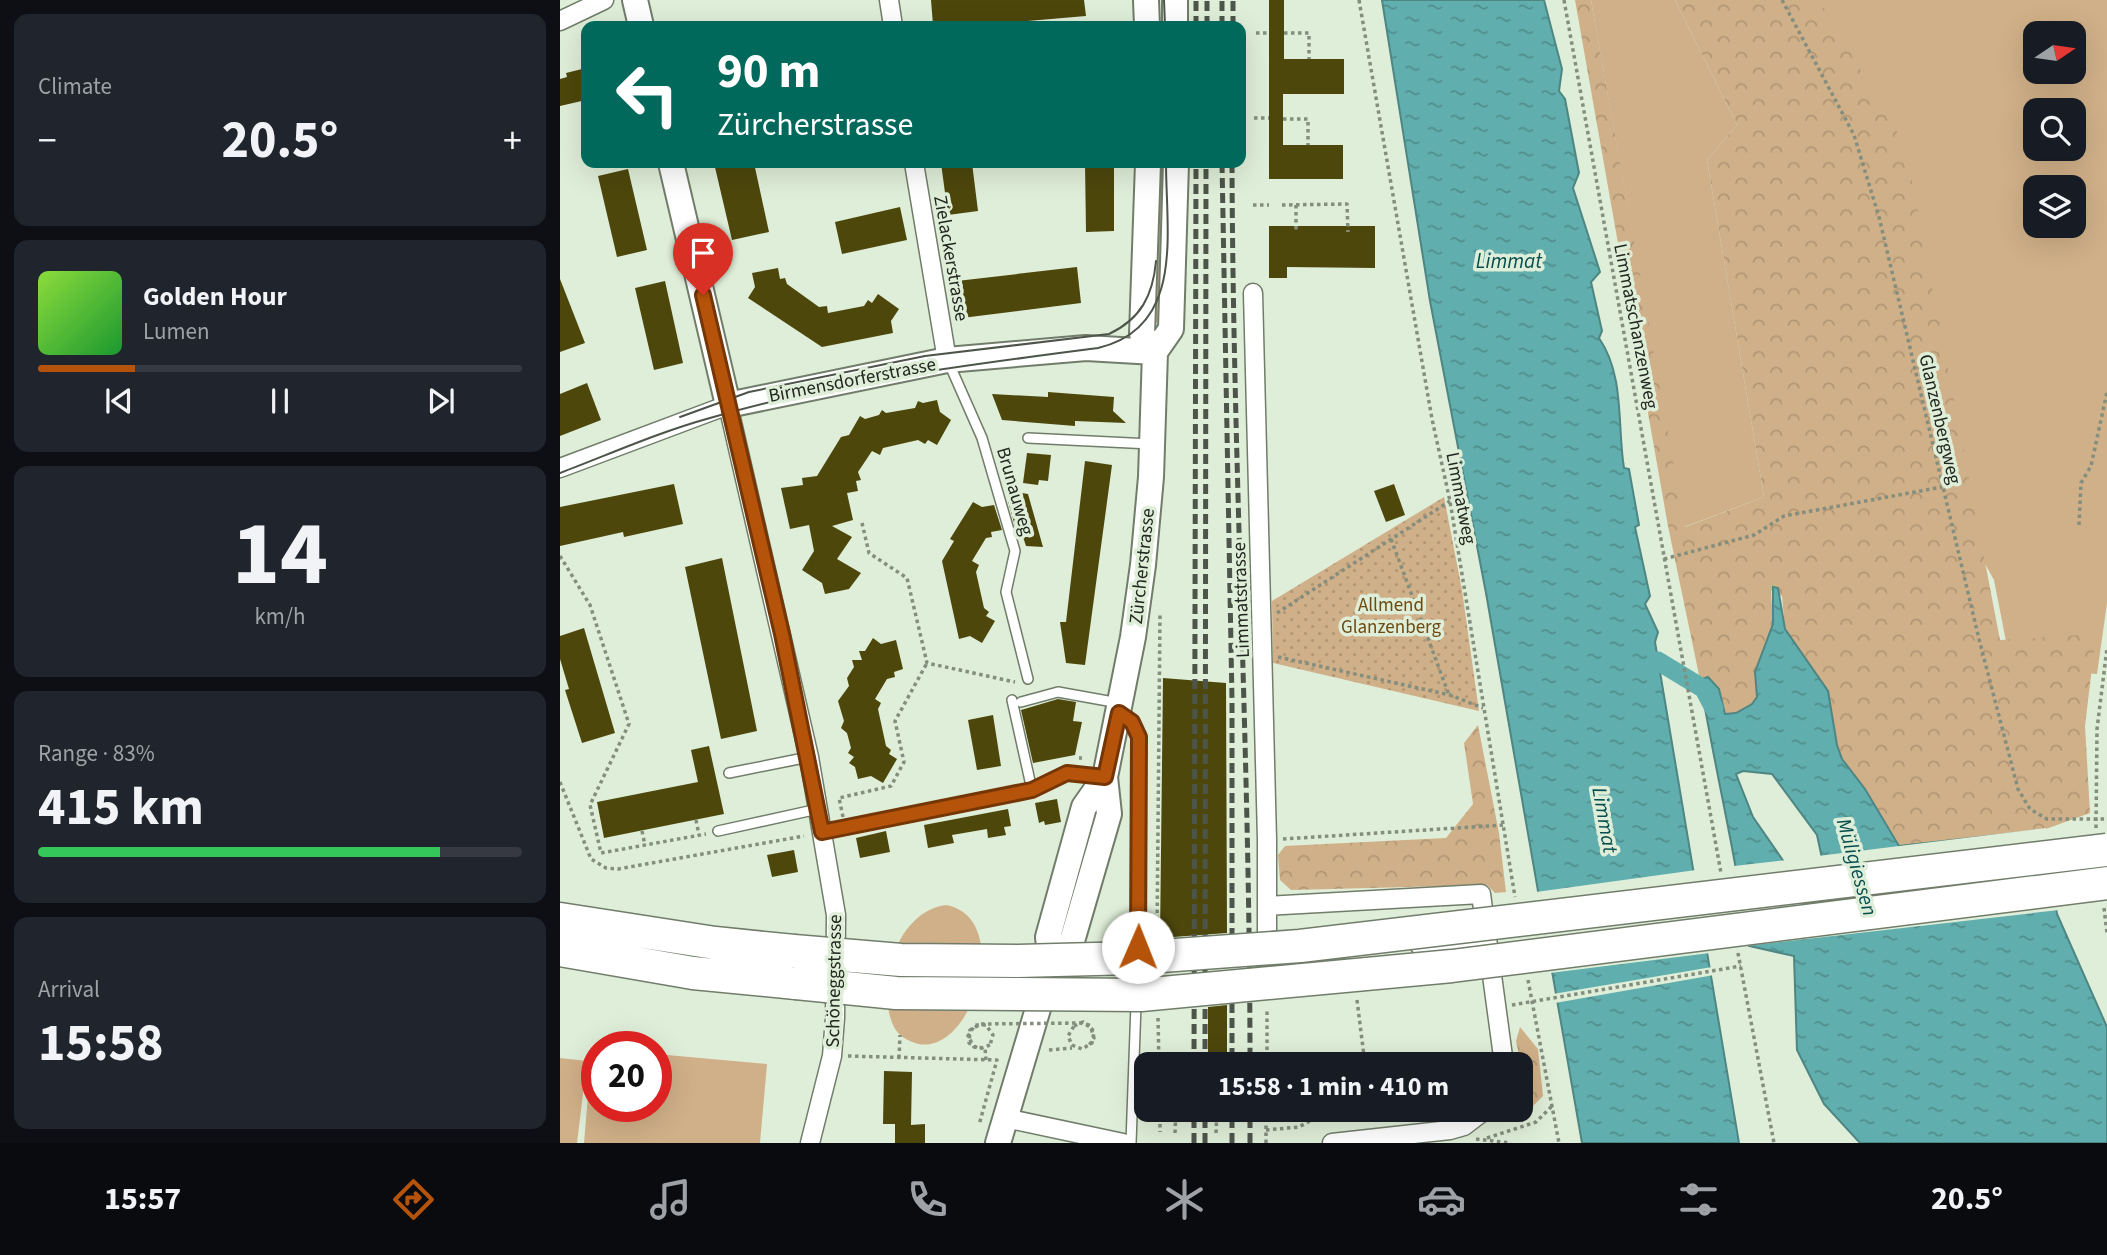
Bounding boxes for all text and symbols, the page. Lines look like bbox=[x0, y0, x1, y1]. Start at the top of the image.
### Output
north arrow bbox=[2023, 21, 2086, 84]
map controls bbox=[2023, 21, 2086, 238]
text: 90 m bbox=[717, 37, 821, 107]
icon: left bbox=[602, 49, 693, 140]
text: Climate bbox=[38, 70, 112, 103]
button: search bbox=[2023, 98, 2086, 161]
text: Zürcherstrasse bbox=[717, 102, 913, 148]
text: 20.5° bbox=[222, 104, 338, 178]
text: − bbox=[38, 114, 57, 168]
text: + bbox=[503, 114, 522, 168]
button: layers bbox=[2023, 175, 2086, 238]
street label: Zielackerstrasse bbox=[926, 193, 975, 323]
pin bbox=[673, 223, 733, 295]
icon: arrive bbox=[684, 234, 722, 272]
street label: Limmatschanzenweg bbox=[1606, 241, 1665, 412]
water label: Limmat bbox=[1476, 246, 1543, 276]
text: Golden Hour bbox=[143, 278, 287, 315]
text: Lumen bbox=[143, 315, 210, 348]
street label: Birmensdorferstrasse bbox=[766, 351, 938, 410]
street label: Glanzenbergweg bbox=[1911, 352, 1968, 487]
icon: previous bbox=[100, 382, 138, 420]
icon: pause bbox=[261, 382, 299, 420]
icon: next bbox=[422, 382, 460, 420]
street label: Brunauweg bbox=[989, 444, 1040, 539]
street label: Limmatweg bbox=[1438, 450, 1483, 547]
text: 14 bbox=[232, 490, 328, 619]
street label: Zürcherstrasse bbox=[1123, 507, 1162, 626]
street label: Limmatstrasse bbox=[1226, 541, 1257, 658]
park label: Allmend Glanzenberg bbox=[1341, 592, 1441, 641]
text: km/h bbox=[254, 600, 306, 633]
text: Range · 83% bbox=[38, 737, 155, 770]
text: 415 km bbox=[38, 771, 204, 845]
water label: Limmat bbox=[1584, 785, 1626, 856]
water label: Müligiessen bbox=[1829, 815, 1885, 919]
position arrow bbox=[1101, 910, 1175, 984]
street label: Schöneggstrasse bbox=[820, 914, 849, 1048]
text: Arrival bbox=[38, 973, 100, 1006]
text: 15:58 bbox=[38, 1007, 163, 1081]
speed limit sign: 20 bbox=[581, 1031, 672, 1122]
text: 15:58 · 1 min · 410 m bbox=[1218, 1068, 1449, 1105]
icon: directions bbox=[389, 1175, 438, 1224]
icon: music bbox=[646, 1175, 695, 1224]
icon: phone bbox=[903, 1175, 952, 1224]
icon: climate bbox=[1160, 1175, 1209, 1224]
icon: car bbox=[1417, 1175, 1466, 1224]
icon: filters bbox=[1674, 1175, 1723, 1224]
text: 15:57 bbox=[104, 1176, 181, 1222]
text: 20.5° bbox=[1931, 1176, 2003, 1222]

